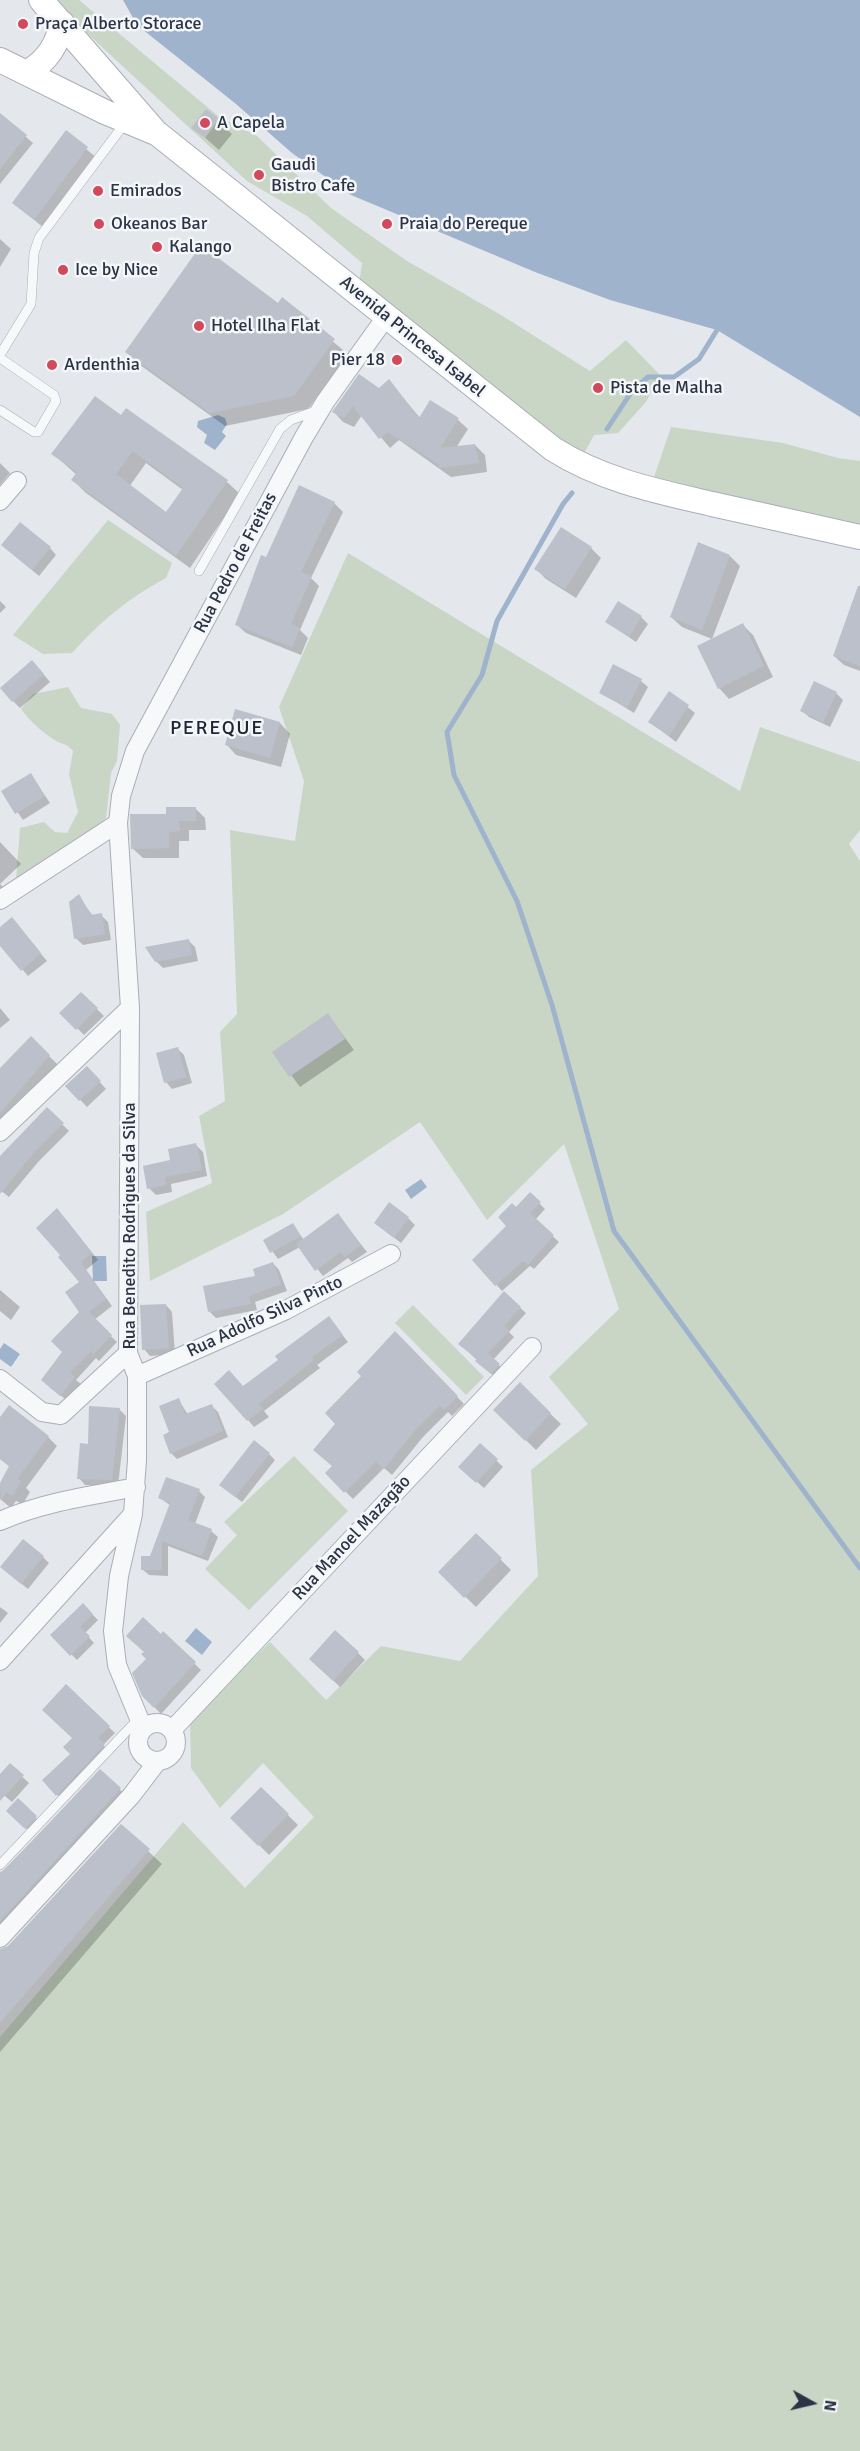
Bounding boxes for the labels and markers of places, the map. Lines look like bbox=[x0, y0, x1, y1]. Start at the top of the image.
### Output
place label: Praça Alberto Storace bbox=[35, 13, 202, 35]
marker: Praça Alberto Storace bbox=[16, 17, 30, 31]
place label: A Capela bbox=[217, 112, 285, 134]
marker: A Capela bbox=[198, 116, 212, 130]
place label: Gaudi Bistro Cafe bbox=[271, 154, 355, 196]
marker: Gaudi Bistro Cafe bbox=[252, 168, 266, 182]
place label: Emirados bbox=[110, 180, 182, 202]
marker: Emirados bbox=[91, 184, 105, 198]
place label: Okeanos Bar bbox=[111, 213, 207, 235]
place label: Praia do Pereque bbox=[399, 213, 528, 235]
marker: Okeanos Bar bbox=[92, 217, 106, 231]
marker: Praia do Pereque bbox=[380, 217, 394, 231]
place label: Kalango bbox=[169, 236, 232, 258]
marker: Kalango bbox=[150, 240, 164, 254]
place label: Ice by Nice bbox=[75, 259, 158, 281]
marker: Ice by Nice bbox=[56, 263, 70, 277]
place label: Hotel Ilha Flat bbox=[211, 315, 320, 337]
marker: Hotel Ilha Flat bbox=[192, 319, 206, 333]
place label: Pier 18 bbox=[331, 349, 385, 371]
marker: Pier 18 bbox=[390, 353, 404, 367]
place label: Ardenthia bbox=[64, 354, 140, 376]
marker: Ardenthia bbox=[45, 358, 59, 372]
place label: Pista de Malha bbox=[610, 377, 723, 399]
marker: Pista de Malha bbox=[591, 381, 605, 395]

